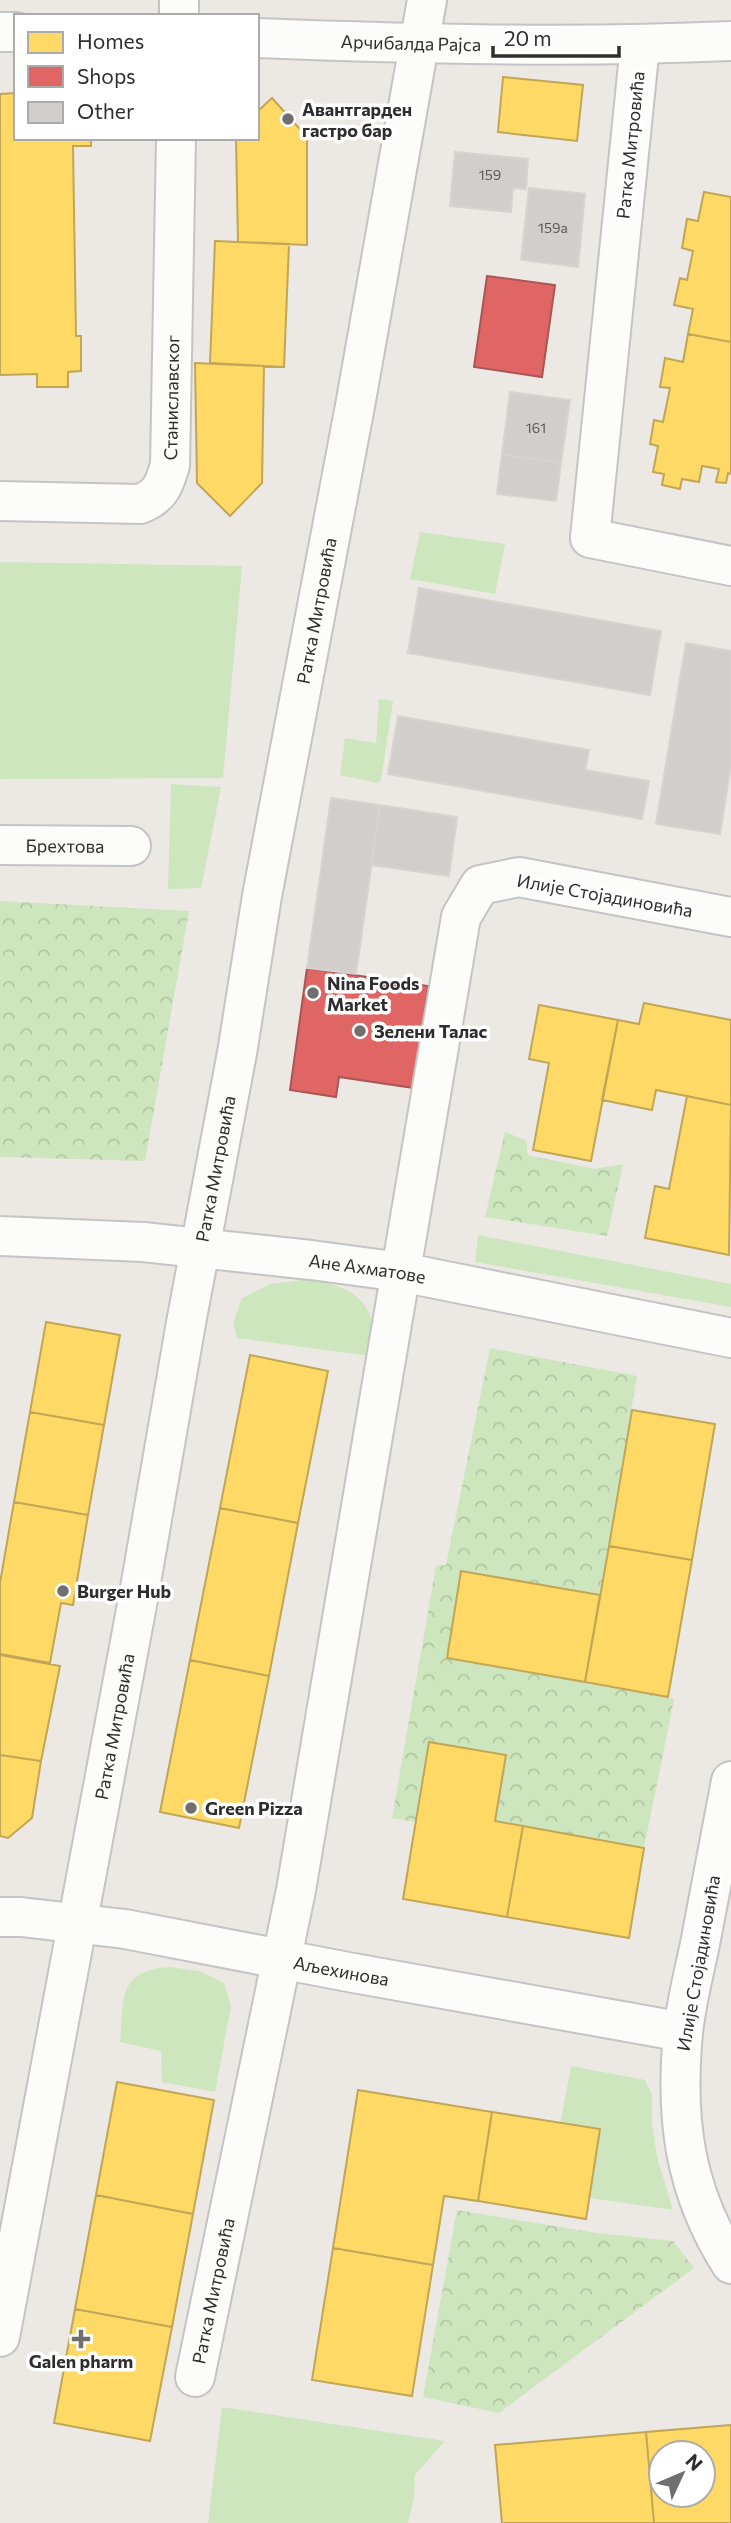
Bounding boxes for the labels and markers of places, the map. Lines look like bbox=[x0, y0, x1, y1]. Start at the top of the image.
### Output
place label: Авантгарден гастро бар bbox=[302, 98, 412, 141]
marker: Авантгарден гастро бар bbox=[280, 111, 296, 127]
place label: Nina Foods Market bbox=[327, 972, 419, 1015]
marker: Nina Foods Market bbox=[305, 985, 321, 1001]
place label: Зелени Талас bbox=[374, 1020, 488, 1042]
marker: Зелени Талас bbox=[352, 1023, 368, 1039]
place label: Burger Hub bbox=[77, 1580, 171, 1602]
marker: Burger Hub bbox=[55, 1583, 71, 1599]
place label: Green Pizza bbox=[205, 1797, 303, 1819]
marker: Green Pizza bbox=[183, 1800, 199, 1816]
marker: Galen pharm bbox=[73, 2331, 89, 2347]
place label: Galen pharm bbox=[29, 2350, 133, 2372]

